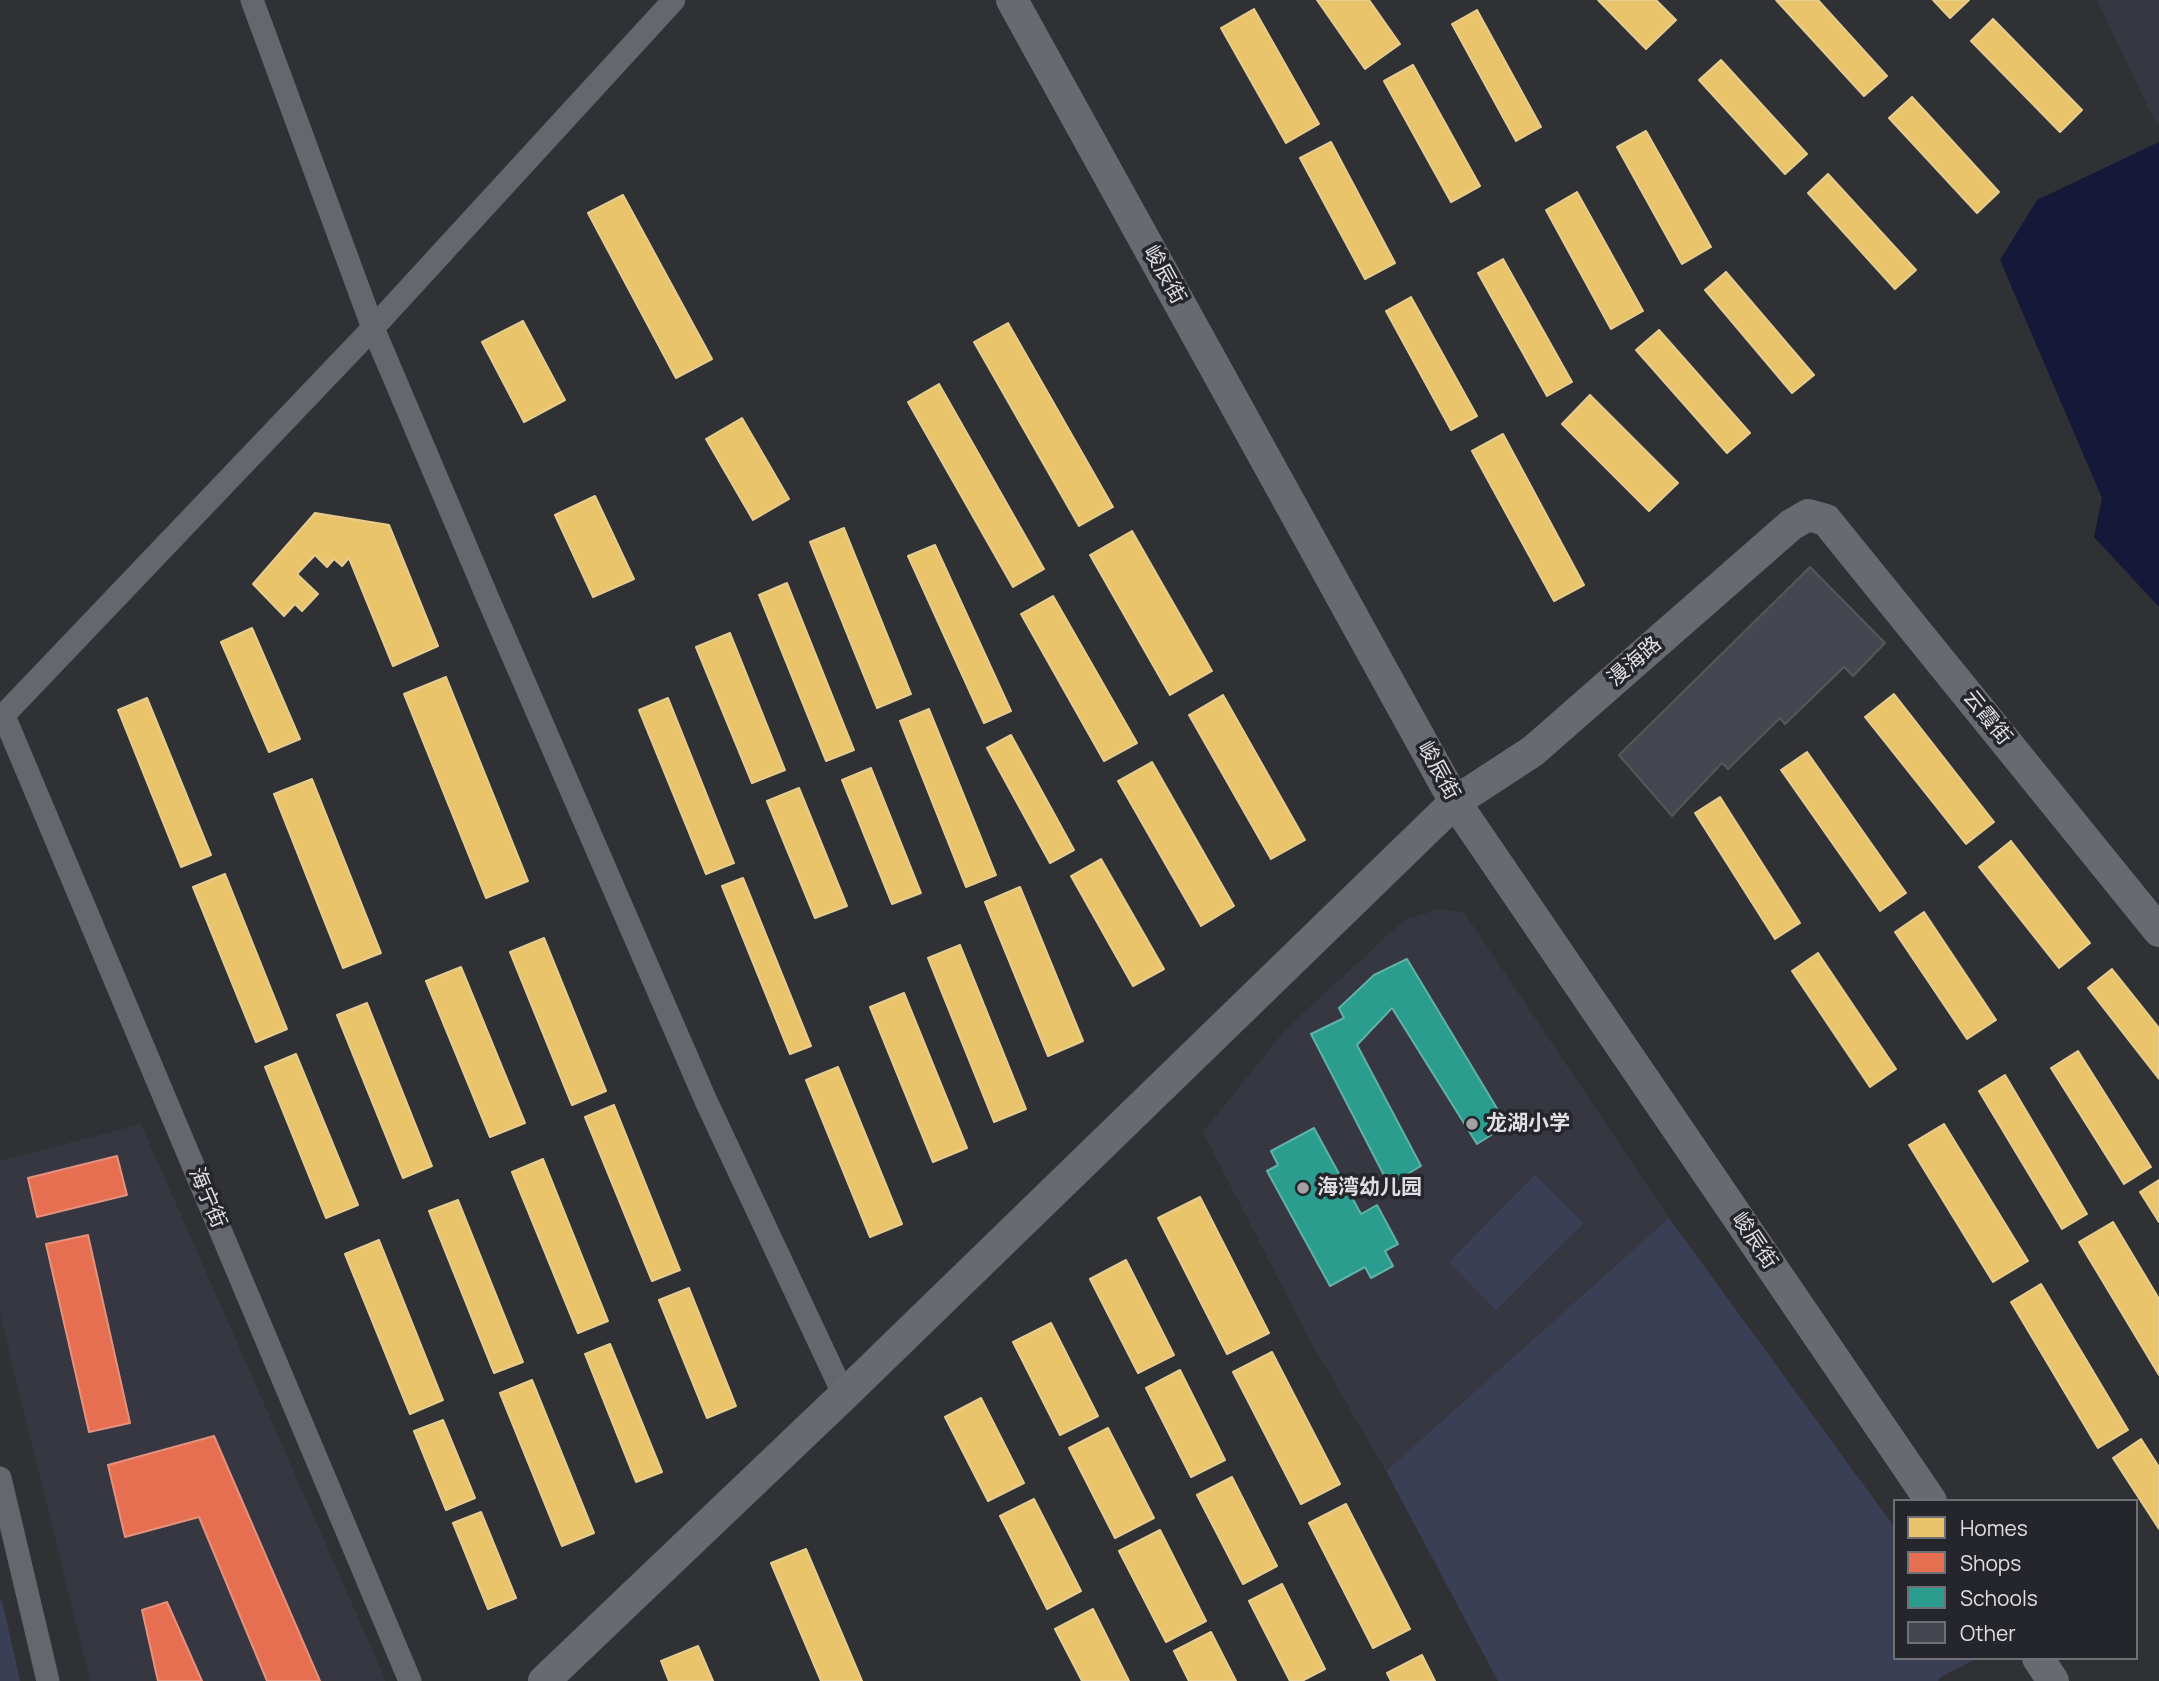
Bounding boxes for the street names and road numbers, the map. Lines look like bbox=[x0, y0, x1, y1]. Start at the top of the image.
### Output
street label: 峻辰街 bbox=[1138, 241, 1190, 309]
street label: 漫海路 bbox=[1603, 632, 1667, 692]
street label: 云霞街 bbox=[1957, 686, 2017, 750]
street label: 峻辰街 bbox=[1412, 737, 1464, 805]
street label: 海宁街 bbox=[183, 1164, 231, 1232]
street label: 峻辰街 bbox=[1726, 1208, 1782, 1274]

